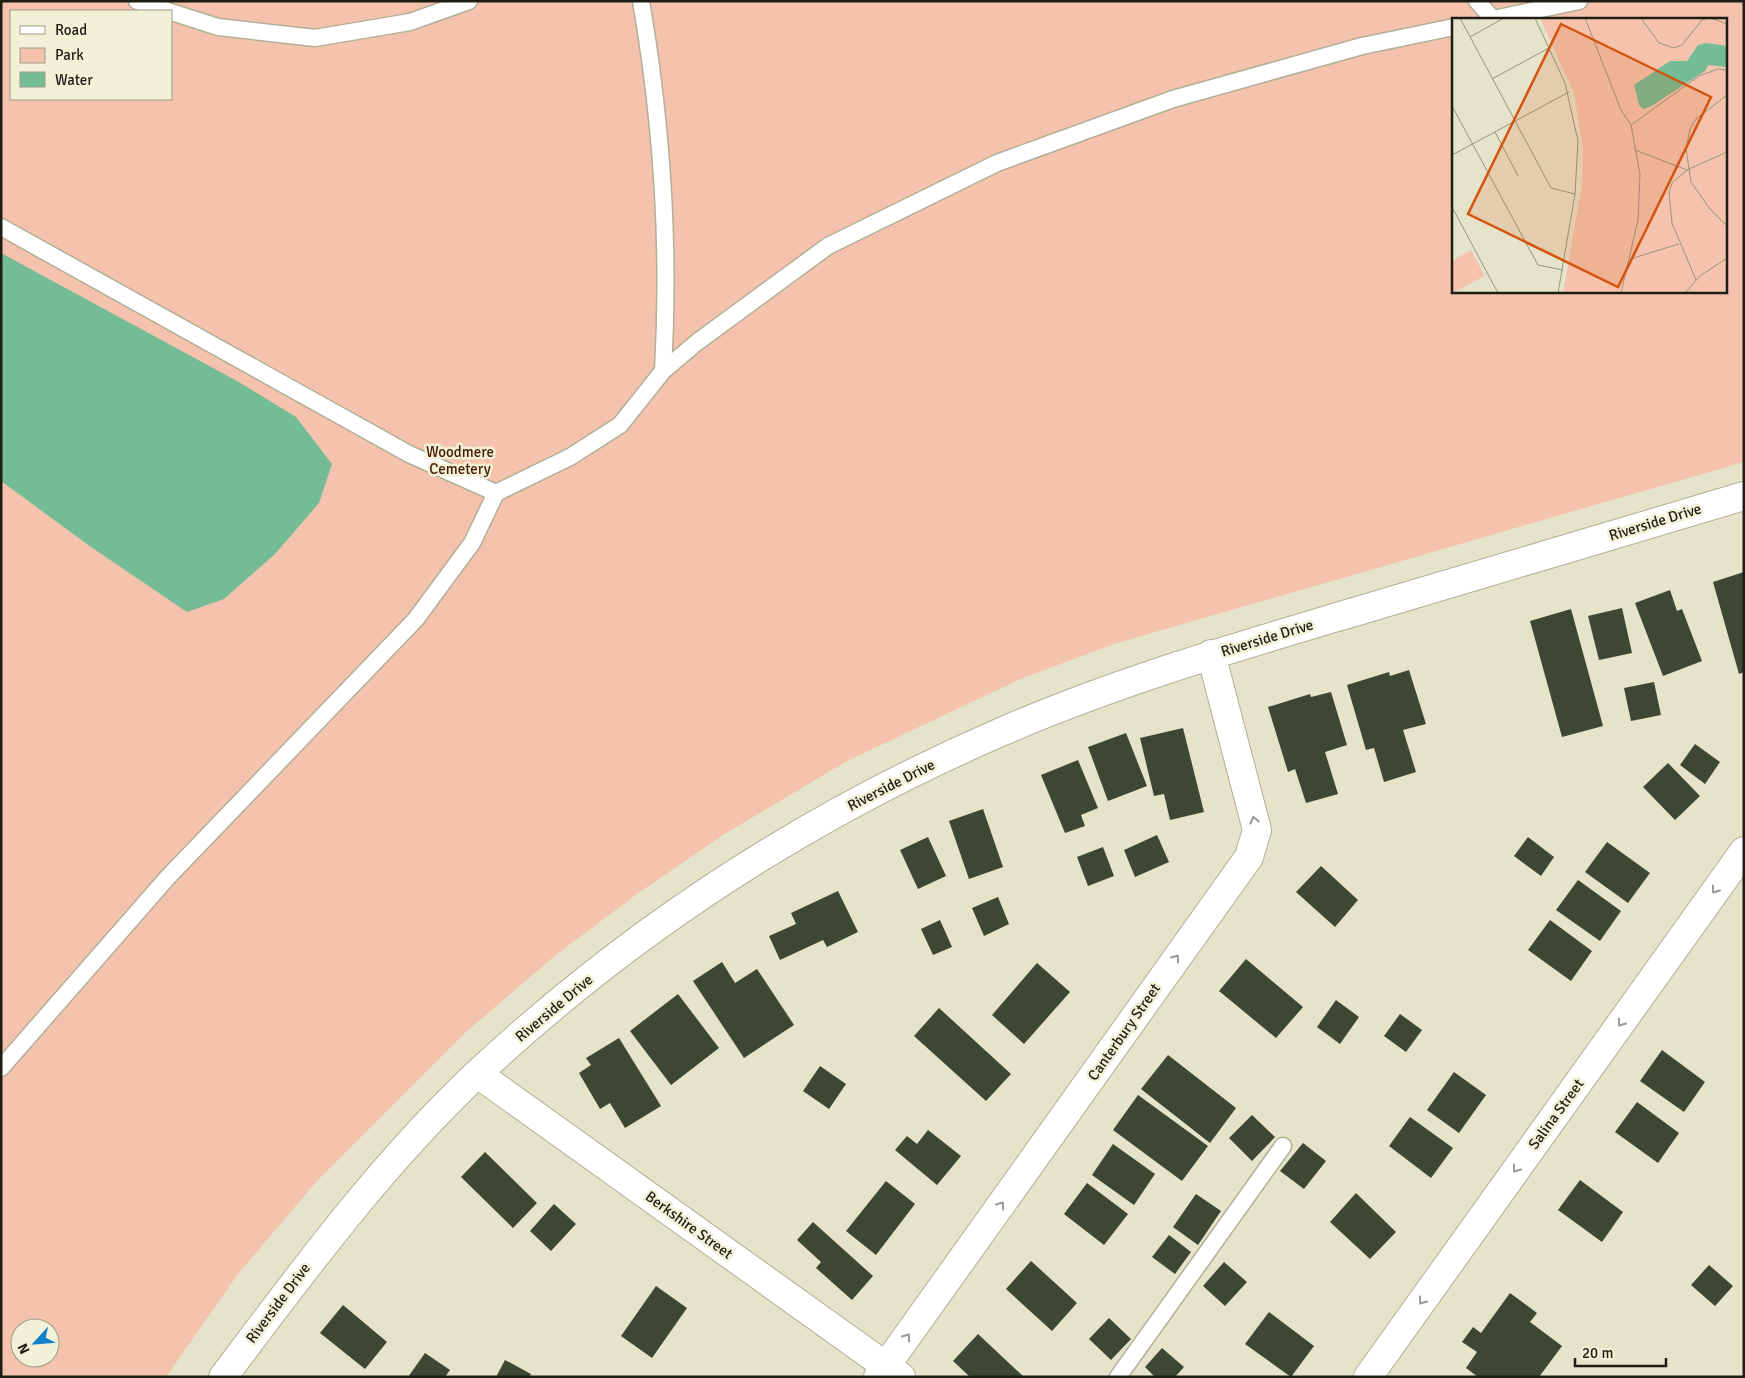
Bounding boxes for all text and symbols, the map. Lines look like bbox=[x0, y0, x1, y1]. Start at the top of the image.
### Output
legend bbox=[10, 10, 172, 100]
inset map bbox=[1452, 18, 1728, 292]
text: Road bbox=[55, 21, 87, 39]
text: Park bbox=[55, 46, 84, 64]
text: Water bbox=[55, 71, 93, 89]
park label: Woodmere Cemetery bbox=[426, 443, 494, 478]
street label: Riverside Drive bbox=[1607, 499, 1703, 545]
street label: Riverside Drive bbox=[1219, 615, 1315, 661]
street label: Riverside Drive bbox=[844, 755, 938, 815]
one-way arrow bbox=[1249, 816, 1260, 825]
one-way arrow bbox=[1713, 884, 1721, 893]
one-way arrow bbox=[1171, 955, 1179, 964]
street label: Riverside Drive bbox=[512, 970, 596, 1046]
street label: Canterbury Street bbox=[1084, 980, 1164, 1084]
one-way arrow bbox=[1618, 1017, 1627, 1026]
street label: Salina Street bbox=[1524, 1075, 1588, 1153]
one-way arrow bbox=[1514, 1163, 1522, 1172]
street label: Berkshire Street bbox=[642, 1187, 736, 1263]
one-way arrow bbox=[995, 1201, 1004, 1211]
street label: Riverside Drive bbox=[242, 1259, 314, 1347]
one-way arrow bbox=[1419, 1295, 1428, 1305]
north arrow bbox=[10, 1318, 60, 1368]
one-way arrow bbox=[901, 1333, 910, 1343]
scale bar bbox=[1575, 1336, 1666, 1368]
text: N bbox=[14, 1340, 34, 1357]
text: 20 m bbox=[1582, 1344, 1613, 1362]

